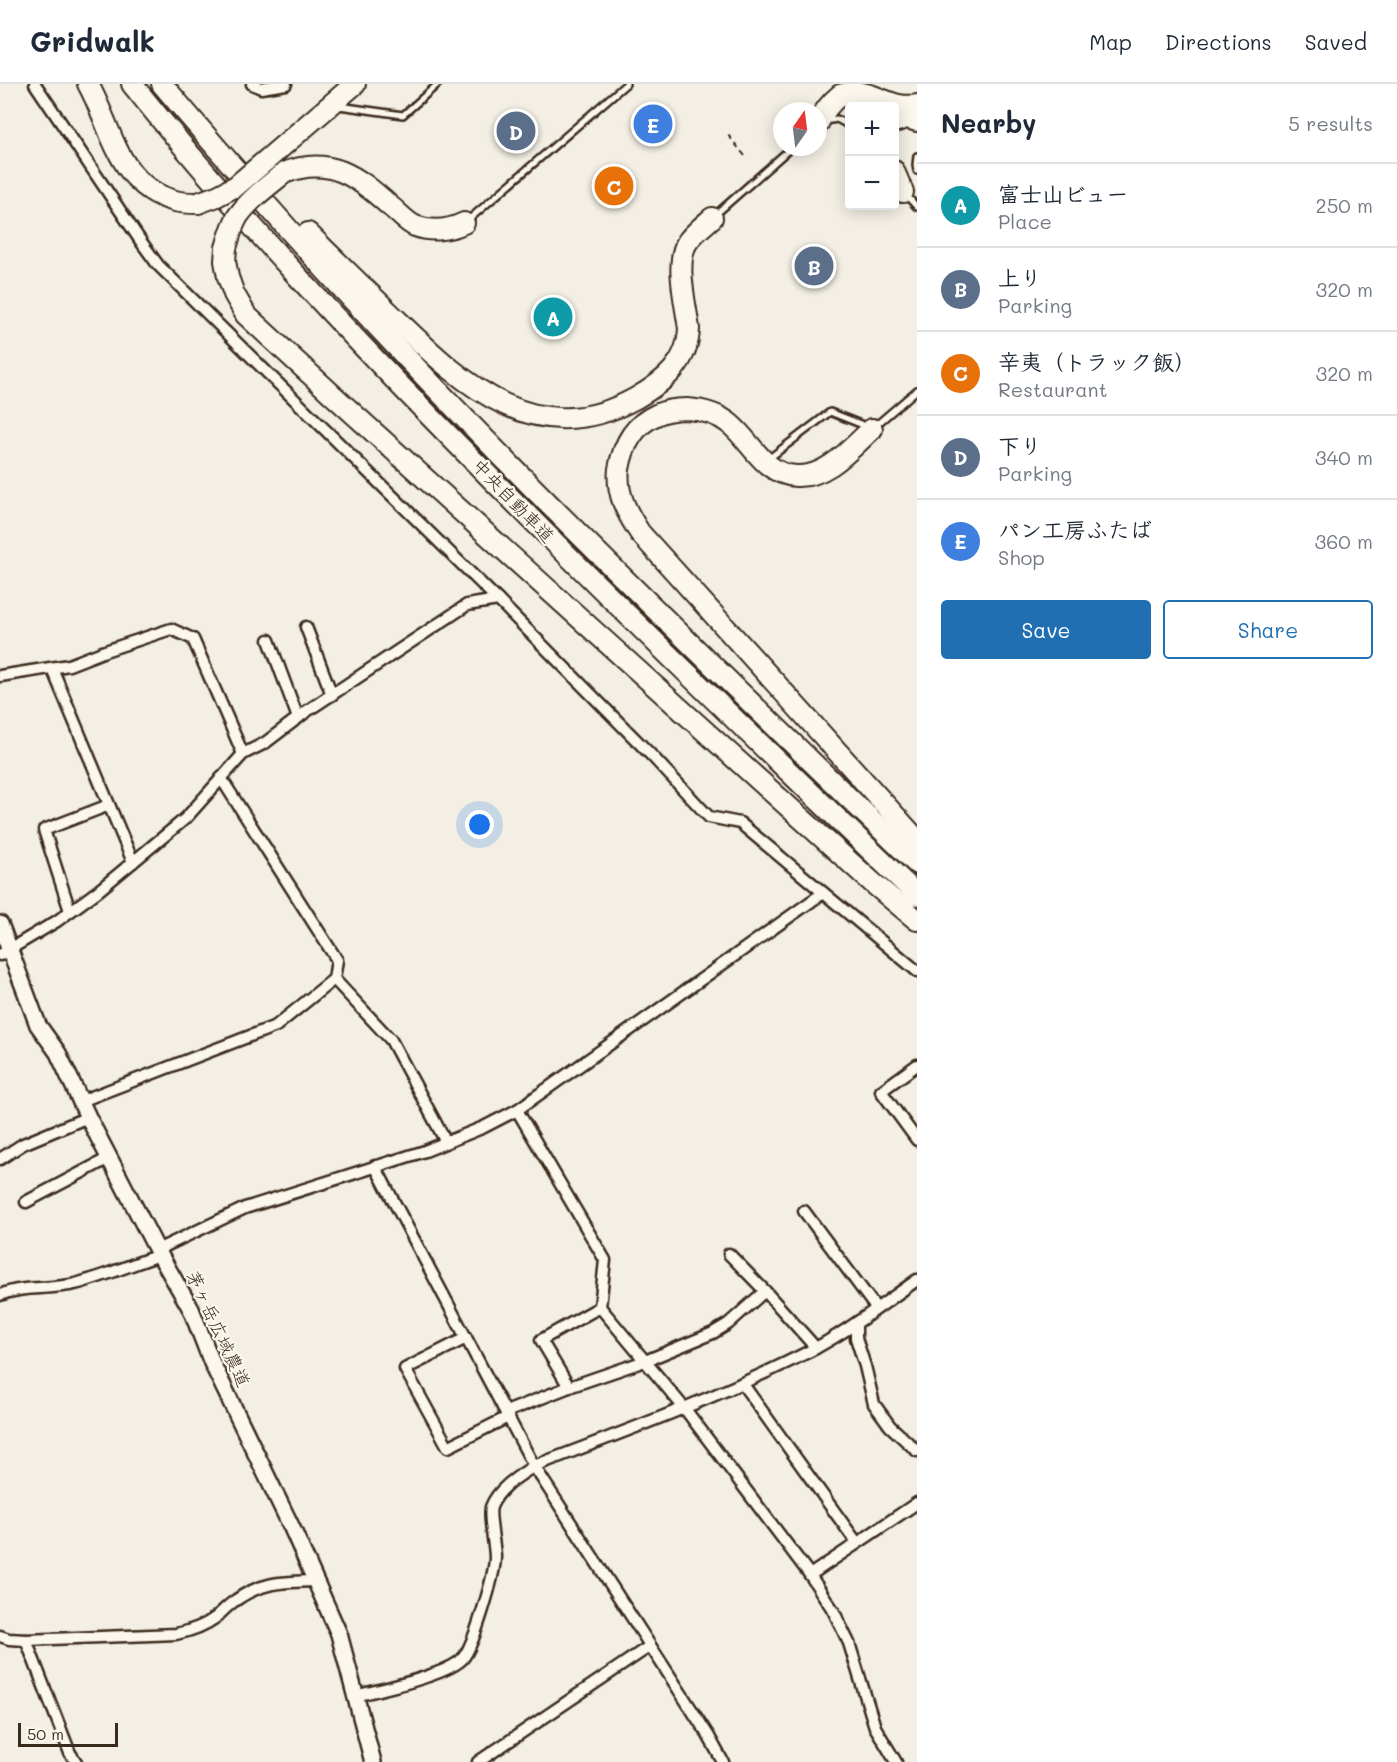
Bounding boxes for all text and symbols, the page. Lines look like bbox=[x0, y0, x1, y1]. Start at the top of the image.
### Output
text: Gridwalk bbox=[30, 23, 155, 59]
text: Map bbox=[1089, 28, 1132, 55]
text: Directions bbox=[1165, 28, 1272, 55]
text: Saved bbox=[1305, 28, 1367, 55]
pin: E bbox=[634, 102, 672, 147]
north arrow bbox=[773, 102, 827, 156]
map controls bbox=[845, 102, 899, 210]
button: + bbox=[845, 102, 899, 156]
text: Nearby bbox=[941, 106, 1036, 140]
pin: D bbox=[496, 108, 536, 154]
text: 5 results bbox=[1288, 110, 1373, 136]
button: − bbox=[845, 156, 899, 210]
pin: C bbox=[594, 164, 634, 208]
text: 富士山ビュー bbox=[998, 179, 1128, 208]
text: A bbox=[954, 192, 967, 218]
text: 250 m bbox=[1316, 192, 1373, 218]
text: Place bbox=[998, 208, 1052, 234]
pin: B bbox=[794, 244, 834, 288]
text: 上り bbox=[998, 263, 1042, 292]
text: B bbox=[954, 276, 967, 302]
text: 320 m bbox=[1315, 276, 1373, 302]
text: Parking bbox=[998, 292, 1072, 318]
pin: A bbox=[534, 294, 572, 340]
text: 辛夷（トラック飯） bbox=[998, 347, 1196, 376]
text: C bbox=[953, 360, 968, 386]
text: 320 m bbox=[1315, 360, 1373, 386]
text: Restaurant bbox=[998, 376, 1108, 402]
text: 下り bbox=[998, 431, 1042, 460]
text: D bbox=[953, 444, 968, 470]
text: 340 m bbox=[1315, 444, 1373, 470]
street label: 中央自動車道 bbox=[468, 453, 560, 547]
text: Parking bbox=[998, 460, 1072, 486]
text: パン工房ふたば bbox=[998, 515, 1152, 544]
text: E bbox=[954, 528, 967, 554]
text: 360 m bbox=[1315, 528, 1373, 554]
text: Shop bbox=[998, 544, 1045, 570]
button: Save bbox=[941, 600, 1151, 659]
button: Share bbox=[1163, 600, 1373, 659]
your location bbox=[465, 810, 494, 839]
street label: 茅ヶ岳広域農道 bbox=[181, 1266, 256, 1391]
scale bar bbox=[18, 1720, 118, 1748]
text: 50 m bbox=[27, 1723, 64, 1744]

